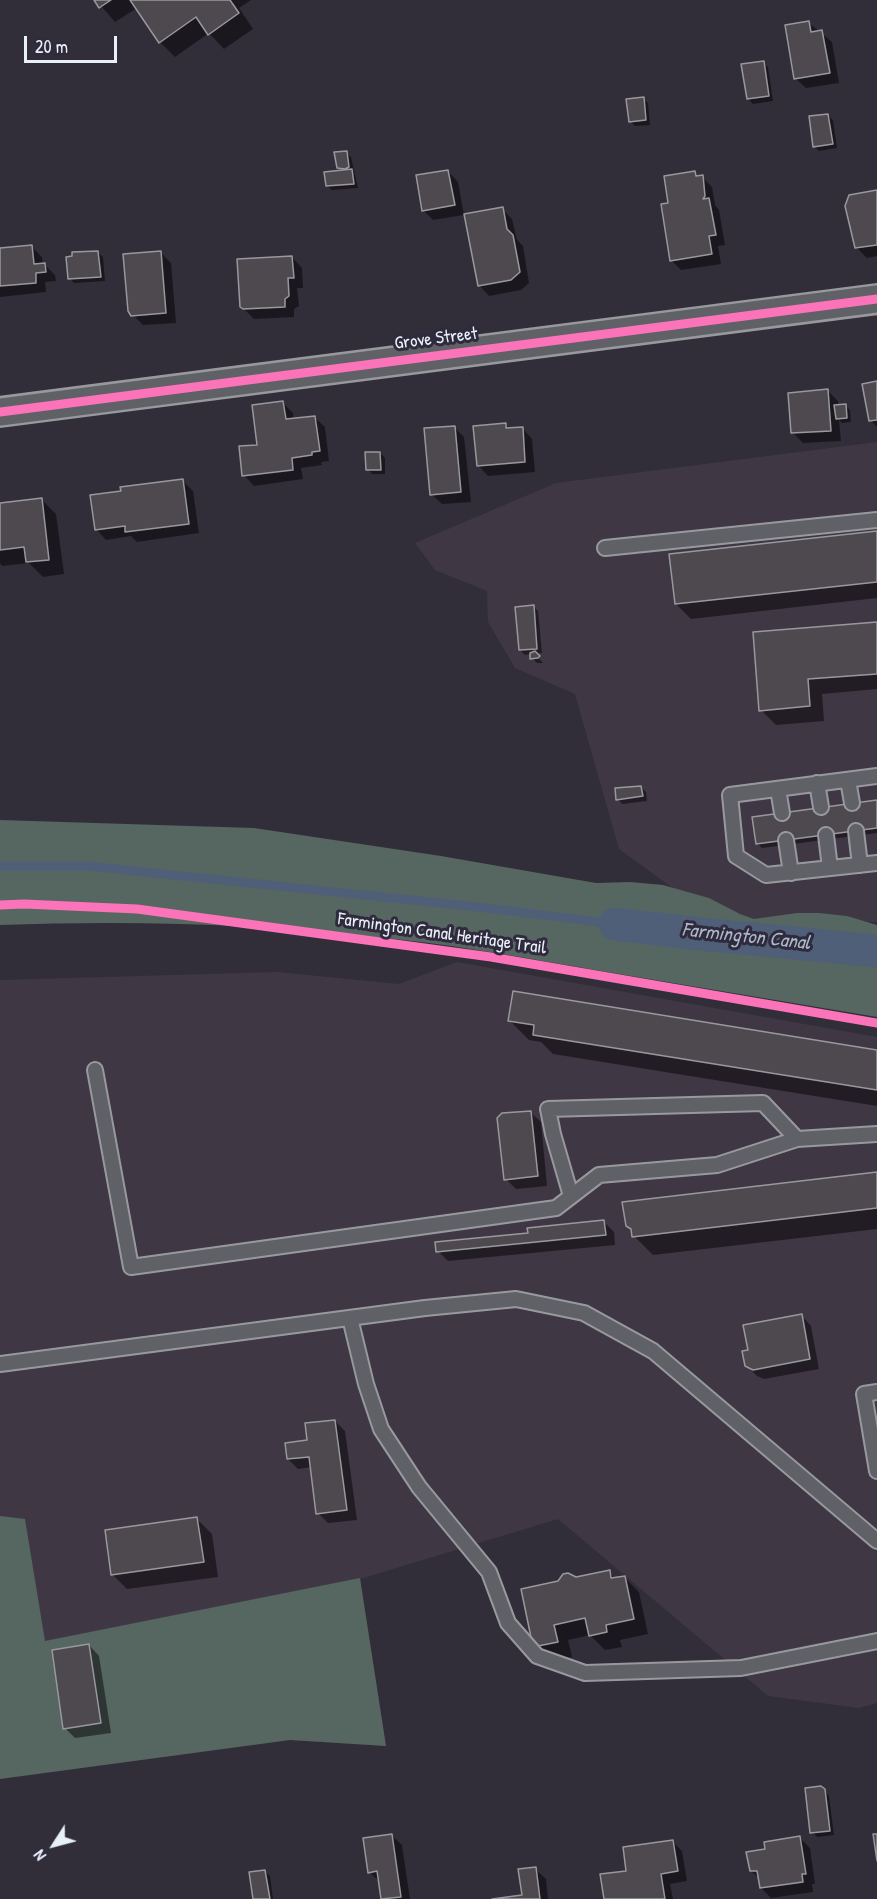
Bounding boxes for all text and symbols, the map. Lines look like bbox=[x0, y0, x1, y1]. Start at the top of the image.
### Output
scale bar bbox=[27, 24, 120, 62]
text: 20 m bbox=[35, 34, 68, 59]
street label: Grove Street bbox=[393, 323, 479, 355]
street label: Farmington Canal Heritage Trail bbox=[336, 909, 548, 959]
water label: Farmington Canal bbox=[681, 918, 811, 956]
north arrow bbox=[24, 1815, 84, 1875]
text: N bbox=[28, 1846, 51, 1865]

